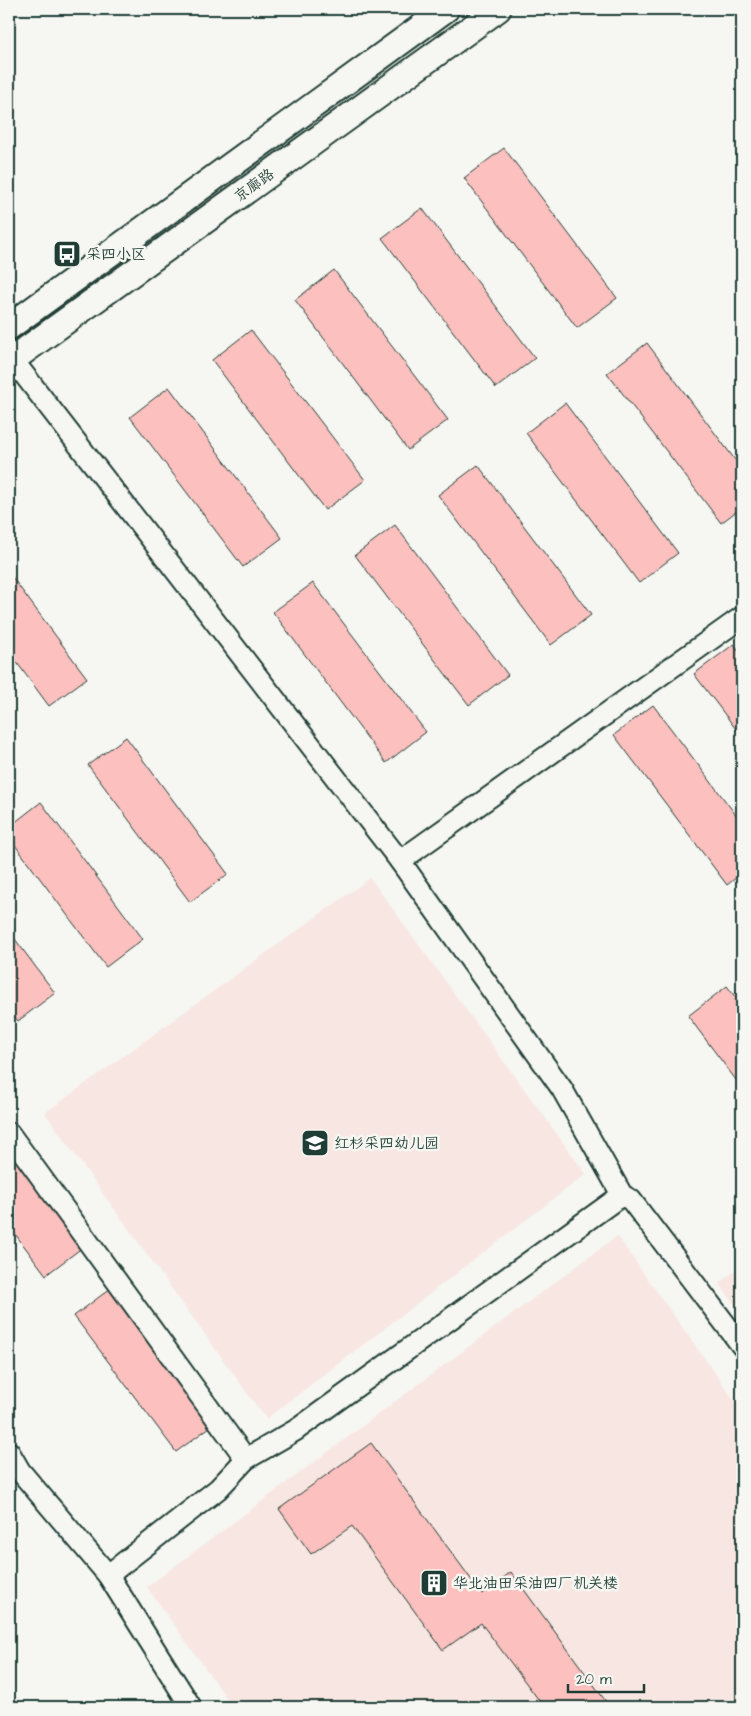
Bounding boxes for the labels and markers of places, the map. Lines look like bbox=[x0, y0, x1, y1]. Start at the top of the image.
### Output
bus stop icon: 采四小区 bbox=[52, 239, 82, 269]
place label: 采四小区 bbox=[86, 244, 146, 265]
school or university icon: 红杉采四幼儿园 bbox=[300, 1128, 330, 1158]
place label: 红杉采四幼儿园 bbox=[334, 1133, 439, 1154]
building icon: 华北油田采油四厂机关楼 bbox=[419, 1568, 449, 1598]
place label: 华北油田采油四厂机关楼 bbox=[453, 1573, 618, 1594]

